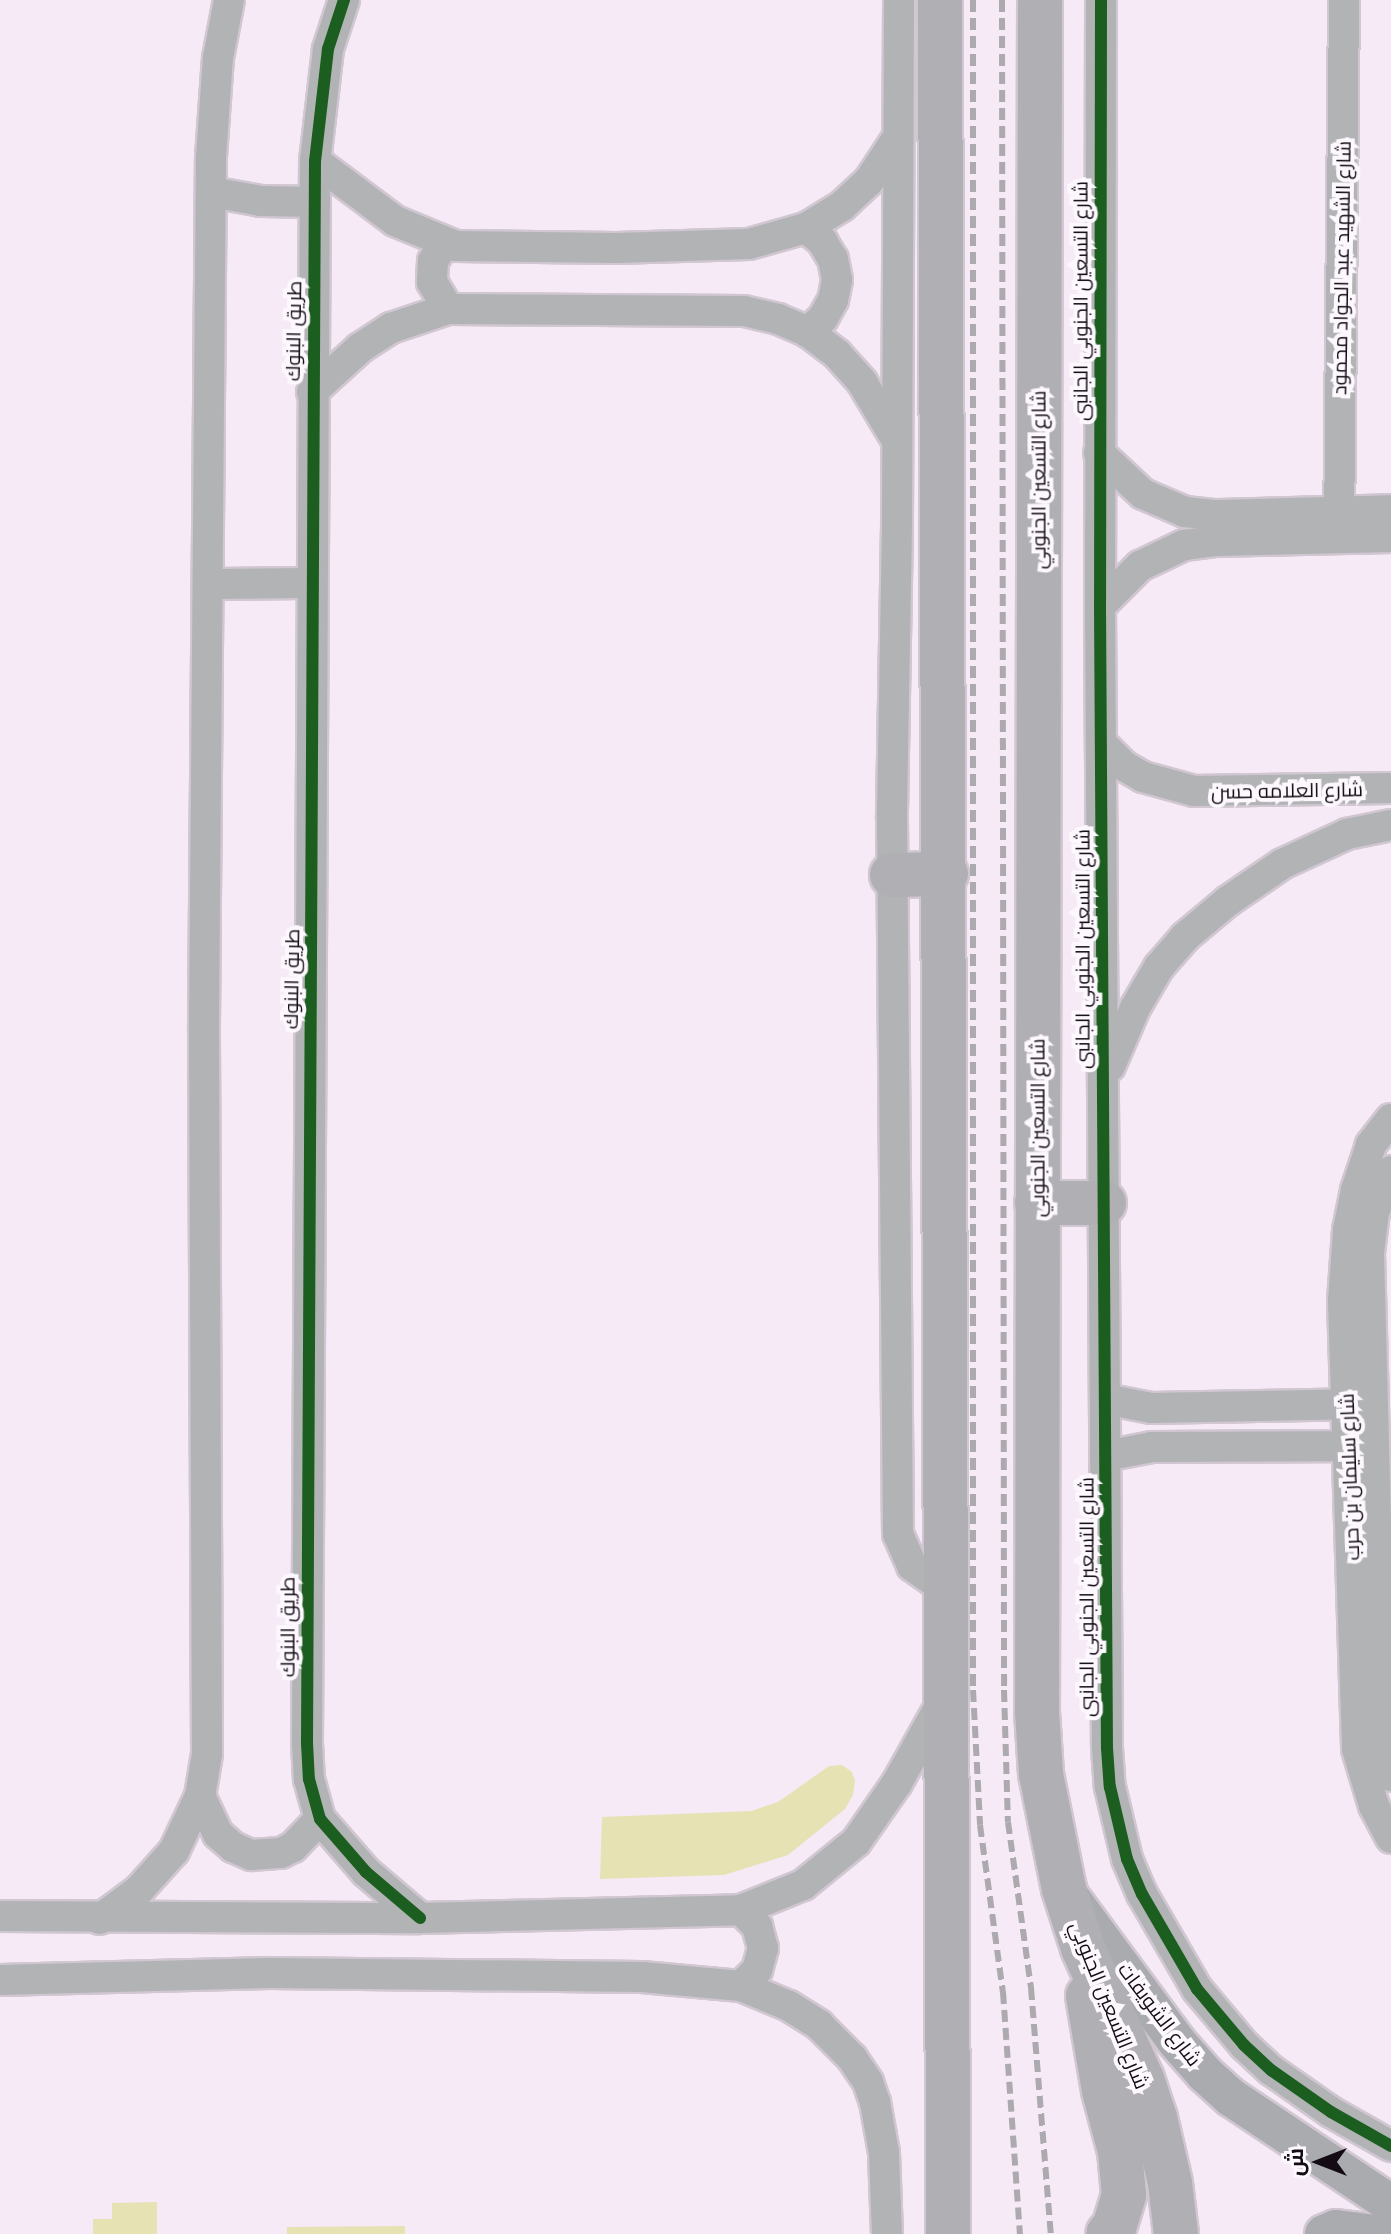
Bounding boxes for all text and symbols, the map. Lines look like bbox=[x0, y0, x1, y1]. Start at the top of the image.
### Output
street label: شارع الشهيد عبد الجواد محمود bbox=[1327, 141, 1355, 395]
street label: شارع التسعين الجنوبي الجانبى bbox=[1068, 181, 1092, 421]
street label: طريق البنوك bbox=[280, 281, 306, 381]
street label: شارع التسعين الجنوبي bbox=[1026, 391, 1050, 569]
street label: شارع العلامه حسن bbox=[1211, 777, 1363, 803]
street label: شارع التسعين الجنوبي الجانبى bbox=[1070, 829, 1094, 1069]
street label: طريق البنوك bbox=[278, 929, 304, 1029]
street label: شارع التسعين الجنوبي bbox=[1025, 1039, 1049, 1217]
street label: شارع سليمان بن حرب bbox=[1334, 1393, 1364, 1561]
street label: شارع التسعين الجنوبي الجانبى bbox=[1074, 1477, 1098, 1717]
street label: طريق البنوك bbox=[275, 1577, 299, 1677]
street label: شارع التسعين الجنوبي bbox=[1065, 1918, 1155, 2092]
street label: شارع الشويفات bbox=[1113, 1958, 1207, 2070]
north arrow bbox=[1279, 2122, 1359, 2202]
text: ش bbox=[1281, 2148, 1308, 2176]

